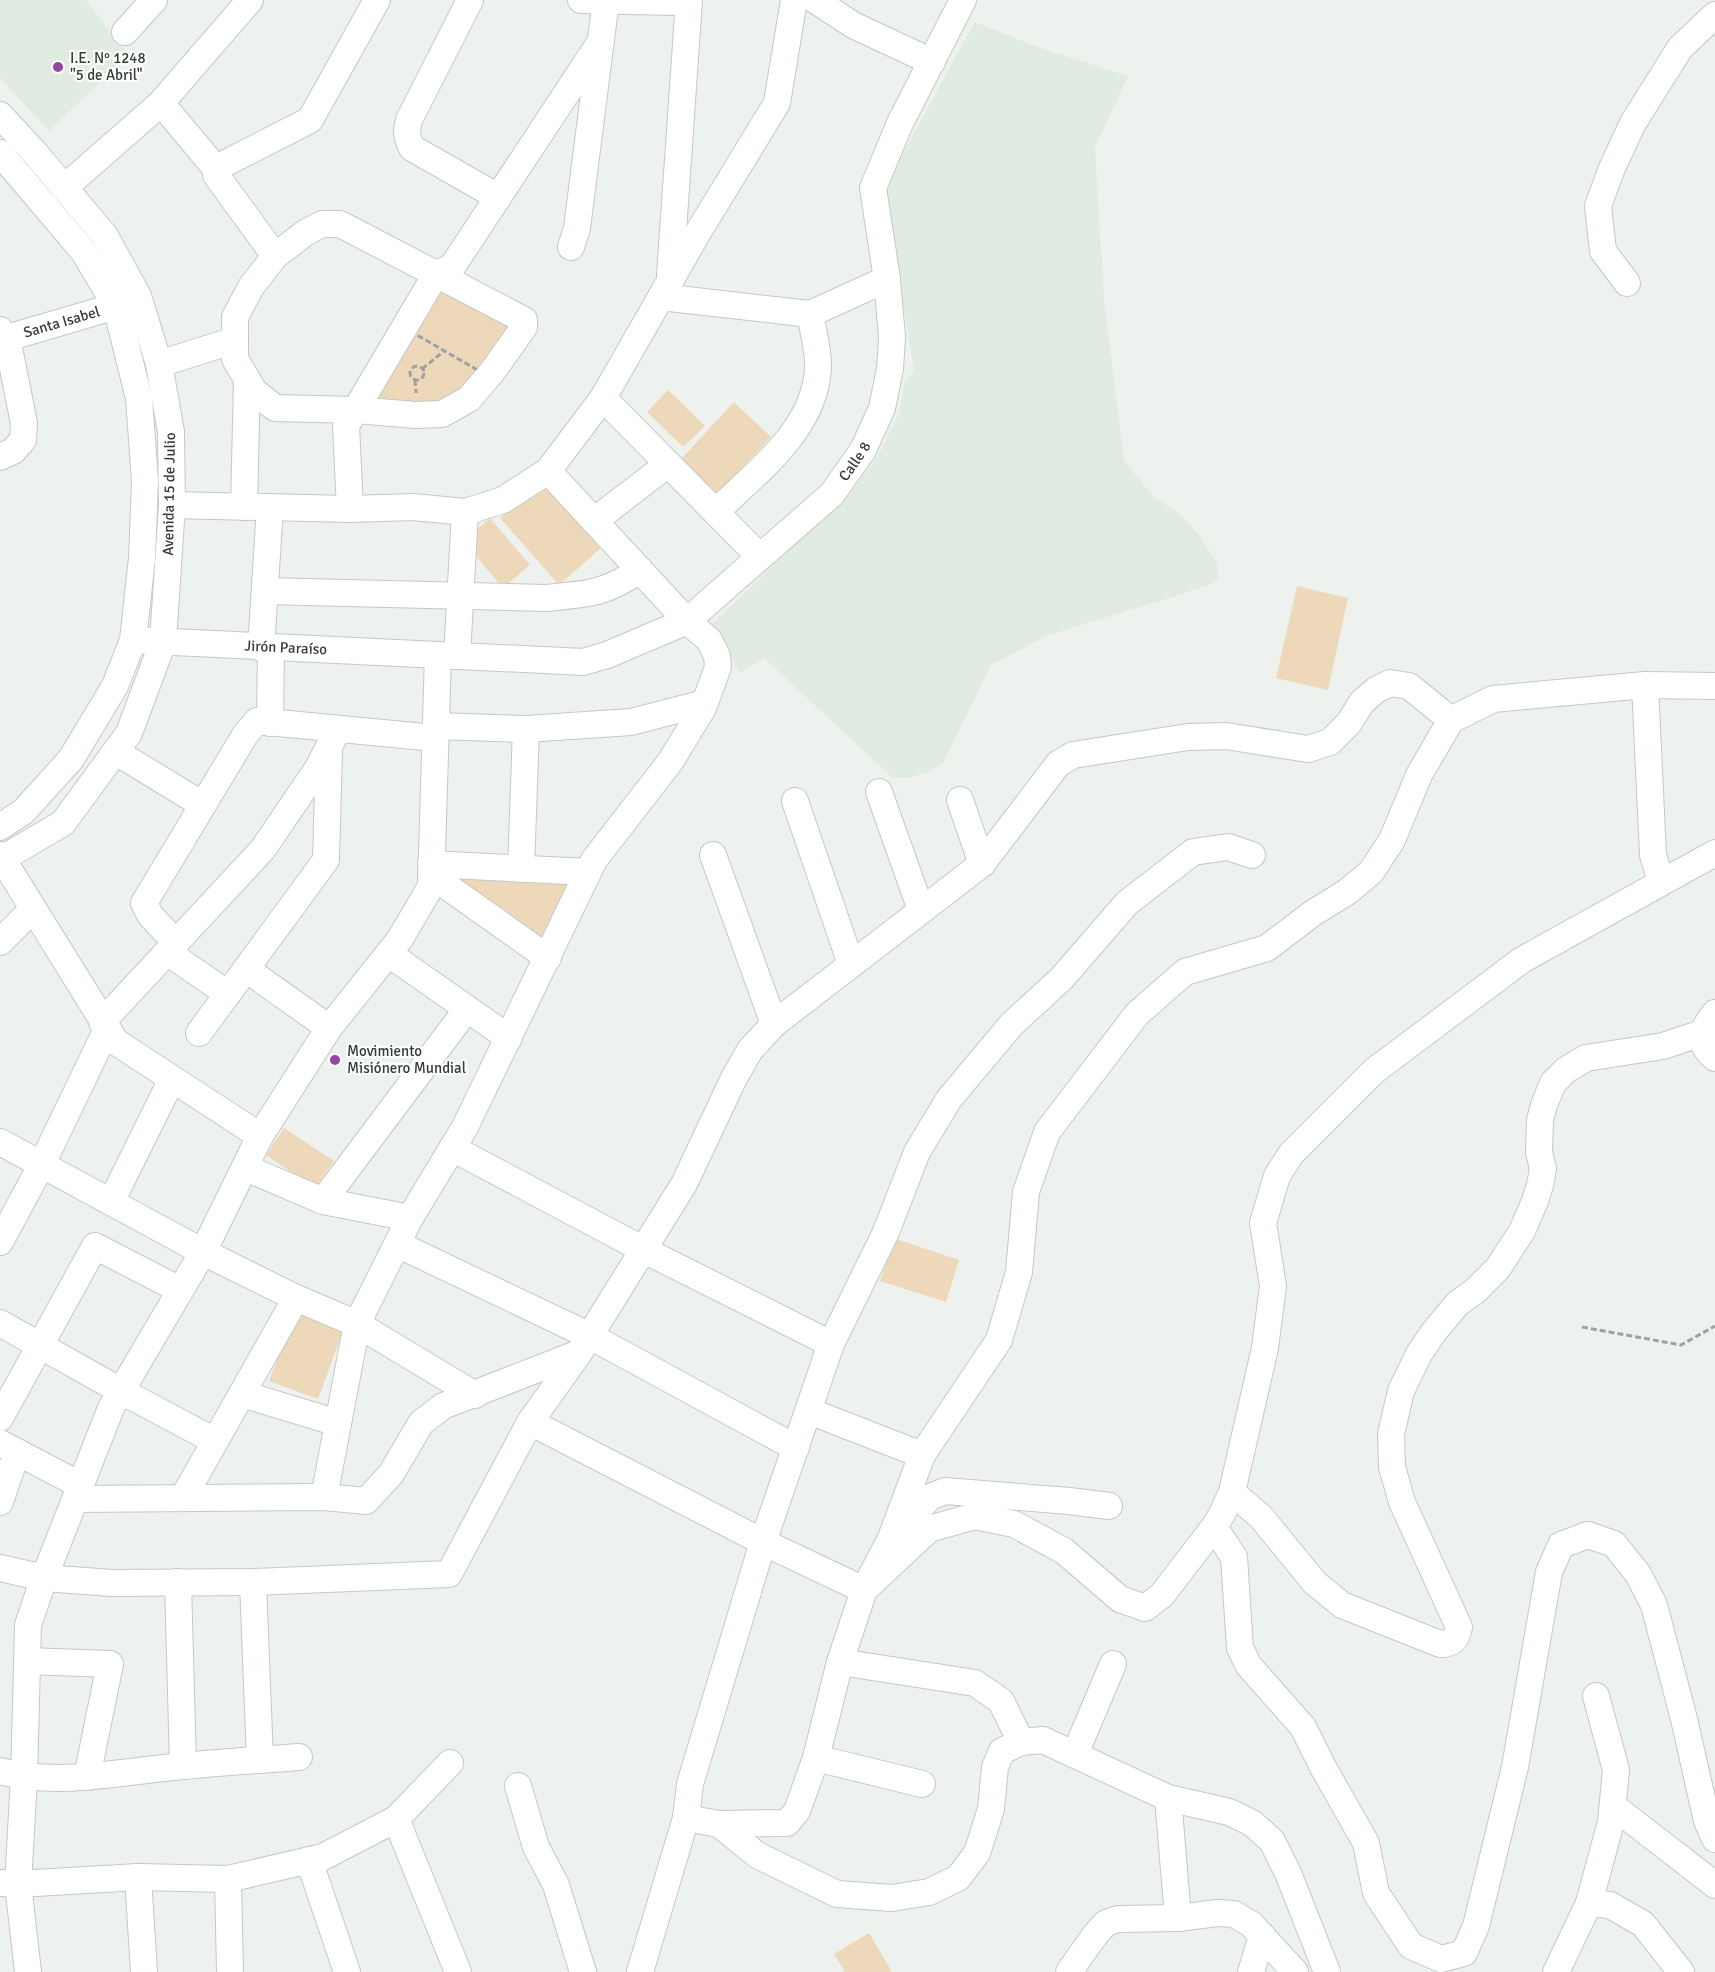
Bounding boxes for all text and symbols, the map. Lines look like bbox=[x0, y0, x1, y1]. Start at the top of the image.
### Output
place label: I.E. N° 1248 "5 de Abril" bbox=[70, 49, 146, 84]
marker: I.E. N° 1248 "5 de Abril" bbox=[51, 60, 65, 74]
street label: Santa Isabel bbox=[21, 302, 102, 342]
street label: Avenida 15 de Julio bbox=[159, 432, 179, 556]
street label: Calle 8 bbox=[835, 439, 874, 485]
street label: Jirón Paraíso bbox=[244, 636, 328, 658]
place label: Movimiento Misiónero Mundial bbox=[347, 1042, 466, 1077]
marker: Movimiento Misiónero Mundial bbox=[328, 1053, 342, 1067]

